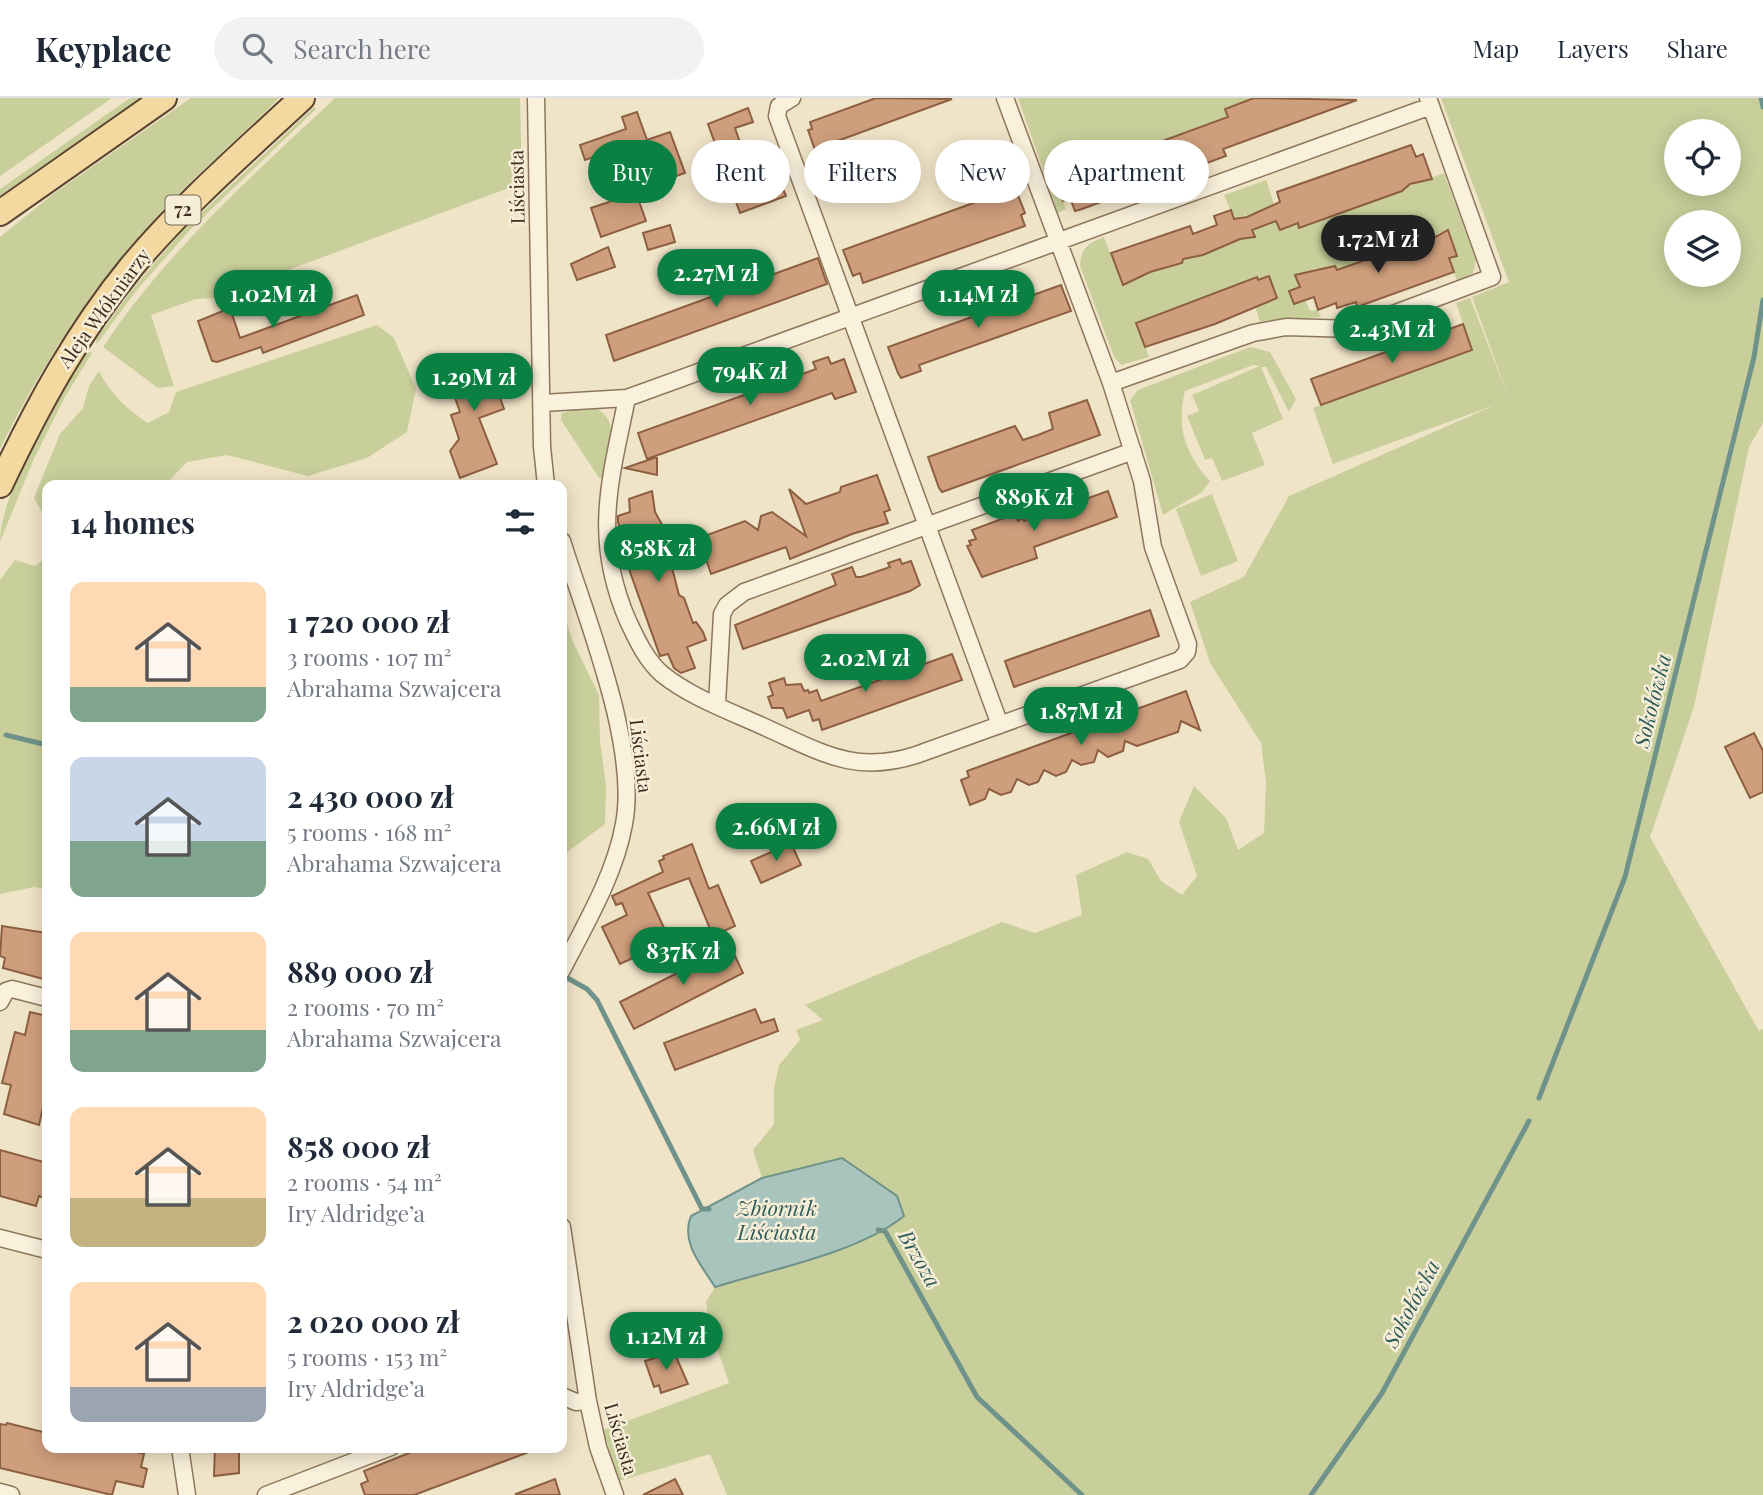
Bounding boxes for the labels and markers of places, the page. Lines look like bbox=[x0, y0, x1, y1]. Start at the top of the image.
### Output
pin: 1.72M zł bbox=[1306, 216, 1450, 275]
pin: 2.27M zł bbox=[644, 250, 788, 309]
pin: 1.02M zł bbox=[201, 271, 345, 330]
pin: 1.14M zł bbox=[906, 271, 1050, 330]
pin: 2.43M zł bbox=[1320, 306, 1464, 365]
pin: 794K zł bbox=[685, 348, 815, 407]
pin: 1.29M zł bbox=[402, 354, 546, 413]
pin: 889K zł bbox=[969, 474, 1099, 533]
pin: 858K zł bbox=[593, 524, 723, 584]
pin: 2.02M zł bbox=[793, 634, 937, 694]
pin: 1.87M zł bbox=[1009, 688, 1153, 747]
pin: 2.66M zł bbox=[704, 804, 848, 863]
pin: 837K zł bbox=[618, 928, 748, 987]
pin: 1.12M zł bbox=[594, 1312, 738, 1372]

